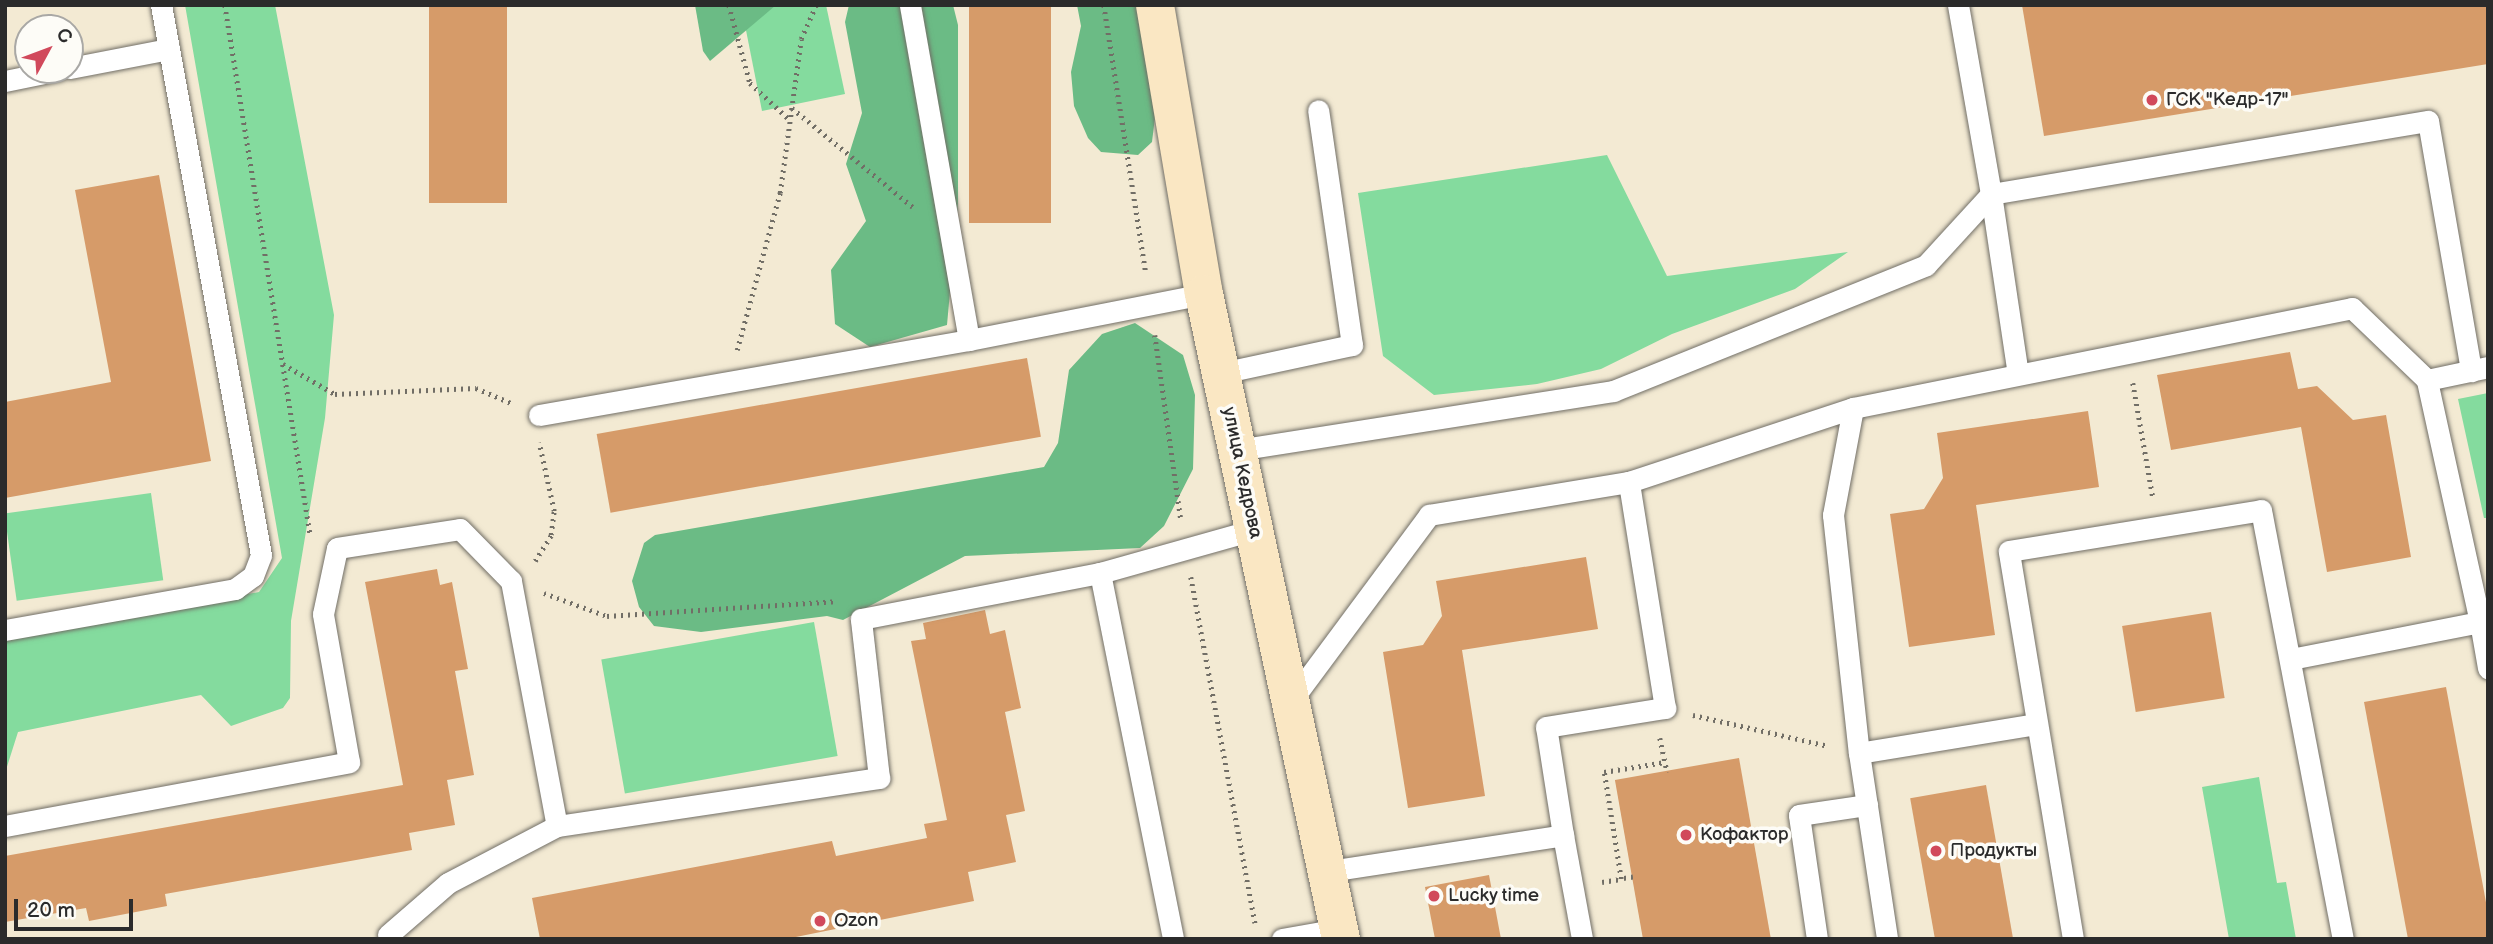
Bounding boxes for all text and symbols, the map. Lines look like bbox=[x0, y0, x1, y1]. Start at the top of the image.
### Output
north arrow bbox=[14, 14, 84, 84]
text: С bbox=[51, 24, 77, 49]
place label: ГСК "Кедр-17" bbox=[2166, 89, 2289, 111]
marker: ГСК "Кедр-17" bbox=[2144, 92, 2160, 108]
street label: улица Кедрова bbox=[1217, 405, 1267, 541]
place label: Кофактор bbox=[1700, 824, 1789, 846]
marker: Кофактор bbox=[1678, 827, 1694, 843]
place label: Продукты bbox=[1950, 840, 2037, 862]
marker: Продукты bbox=[1928, 843, 1944, 859]
scale bar bbox=[18, 884, 136, 928]
place label: Lucky time bbox=[1448, 885, 1540, 907]
marker: Lucky time bbox=[1426, 888, 1442, 904]
text: 20 m bbox=[27, 898, 75, 923]
place label: Ozon bbox=[834, 910, 879, 932]
marker: Ozon bbox=[812, 913, 828, 929]

